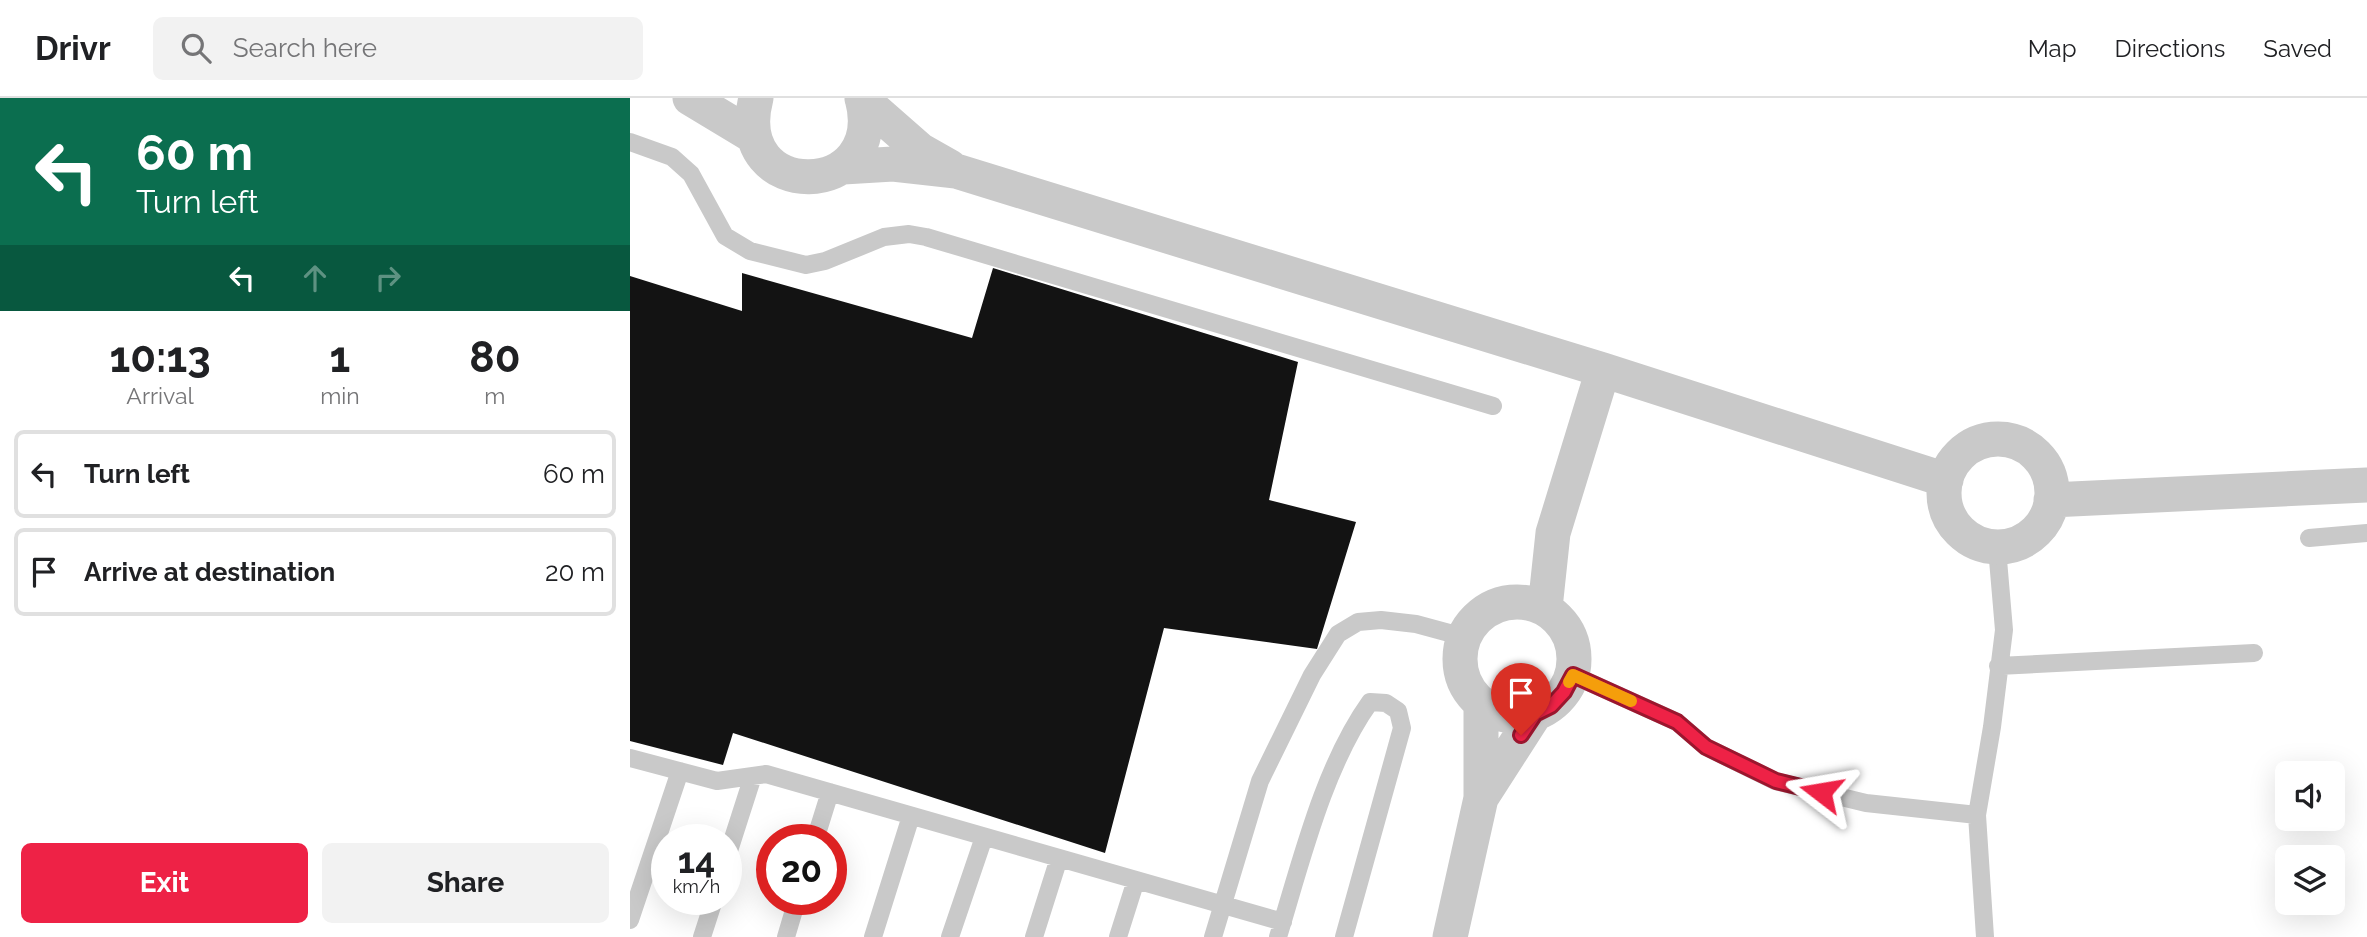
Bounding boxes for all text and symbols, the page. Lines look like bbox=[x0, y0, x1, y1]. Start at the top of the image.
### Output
search box bbox=[153, 17, 643, 80]
text: Drivr bbox=[35, 29, 111, 68]
icon: search bbox=[177, 29, 215, 67]
text: Search here bbox=[233, 33, 377, 63]
text: Map bbox=[2028, 34, 2077, 63]
text: Directions bbox=[2115, 34, 2225, 63]
text: Saved bbox=[2263, 34, 2332, 63]
text: 60 m bbox=[136, 124, 253, 181]
icon: left bbox=[21, 126, 112, 217]
text: Turn left bbox=[136, 183, 258, 220]
icon: left bbox=[223, 259, 261, 297]
icon: ahead bbox=[296, 259, 334, 297]
icon: right bbox=[369, 259, 407, 297]
text: 10:13 bbox=[110, 333, 211, 382]
text: 1 bbox=[330, 333, 350, 382]
text: 80 bbox=[469, 333, 520, 382]
text: Arrival bbox=[126, 382, 194, 409]
text: min bbox=[320, 382, 360, 409]
text: m bbox=[484, 382, 505, 409]
icon: left bbox=[25, 455, 63, 493]
text: Turn left bbox=[84, 459, 190, 489]
text: 60 m bbox=[543, 459, 605, 489]
icon: arrive bbox=[25, 553, 63, 591]
text: Arrive at destination bbox=[84, 557, 335, 587]
text: 20 m bbox=[545, 557, 605, 587]
pin bbox=[1491, 663, 1551, 735]
icon: arrive bbox=[1502, 674, 1540, 712]
position arrow bbox=[1784, 755, 1858, 829]
map controls bbox=[2275, 761, 2345, 915]
button: sound bbox=[2275, 761, 2345, 831]
speed limit sign: 20 bbox=[756, 824, 847, 915]
text: 14 bbox=[678, 840, 715, 881]
button: Exit bbox=[21, 843, 308, 923]
button: Share bbox=[322, 843, 609, 923]
button: layers bbox=[2275, 845, 2345, 915]
text: km/h bbox=[673, 876, 720, 897]

